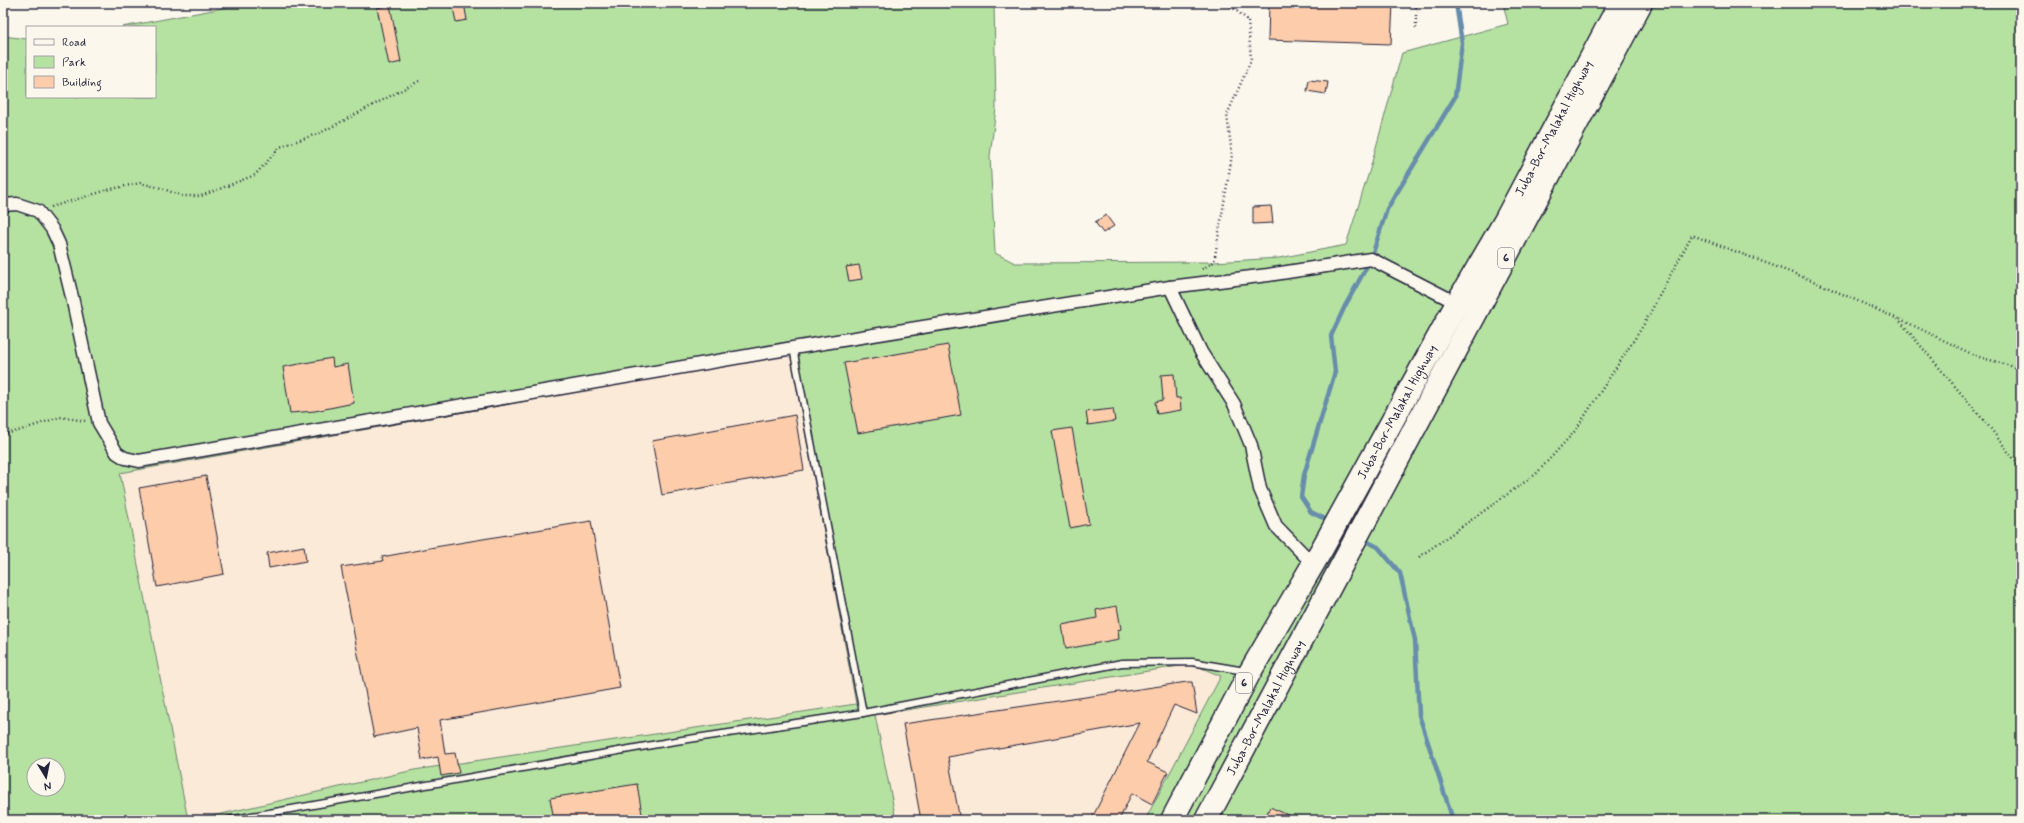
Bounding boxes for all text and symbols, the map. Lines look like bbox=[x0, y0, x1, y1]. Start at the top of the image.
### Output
legend bbox=[26, 26, 156, 98]
text: Road bbox=[62, 35, 86, 51]
text: Park bbox=[62, 55, 86, 71]
street label: Juba-Bor-Malakal Highway bbox=[1511, 58, 1597, 199]
text: Building bbox=[62, 75, 102, 92]
road number: 6 bbox=[1498, 248, 1514, 268]
street label: Juba-Bor-Malakal Highway bbox=[1353, 342, 1441, 483]
street label: Juba-Bor-Malakal Highway bbox=[1223, 637, 1309, 779]
road number: 6 bbox=[1236, 673, 1252, 693]
north arrow bbox=[26, 757, 66, 797]
text: N bbox=[43, 778, 52, 793]

